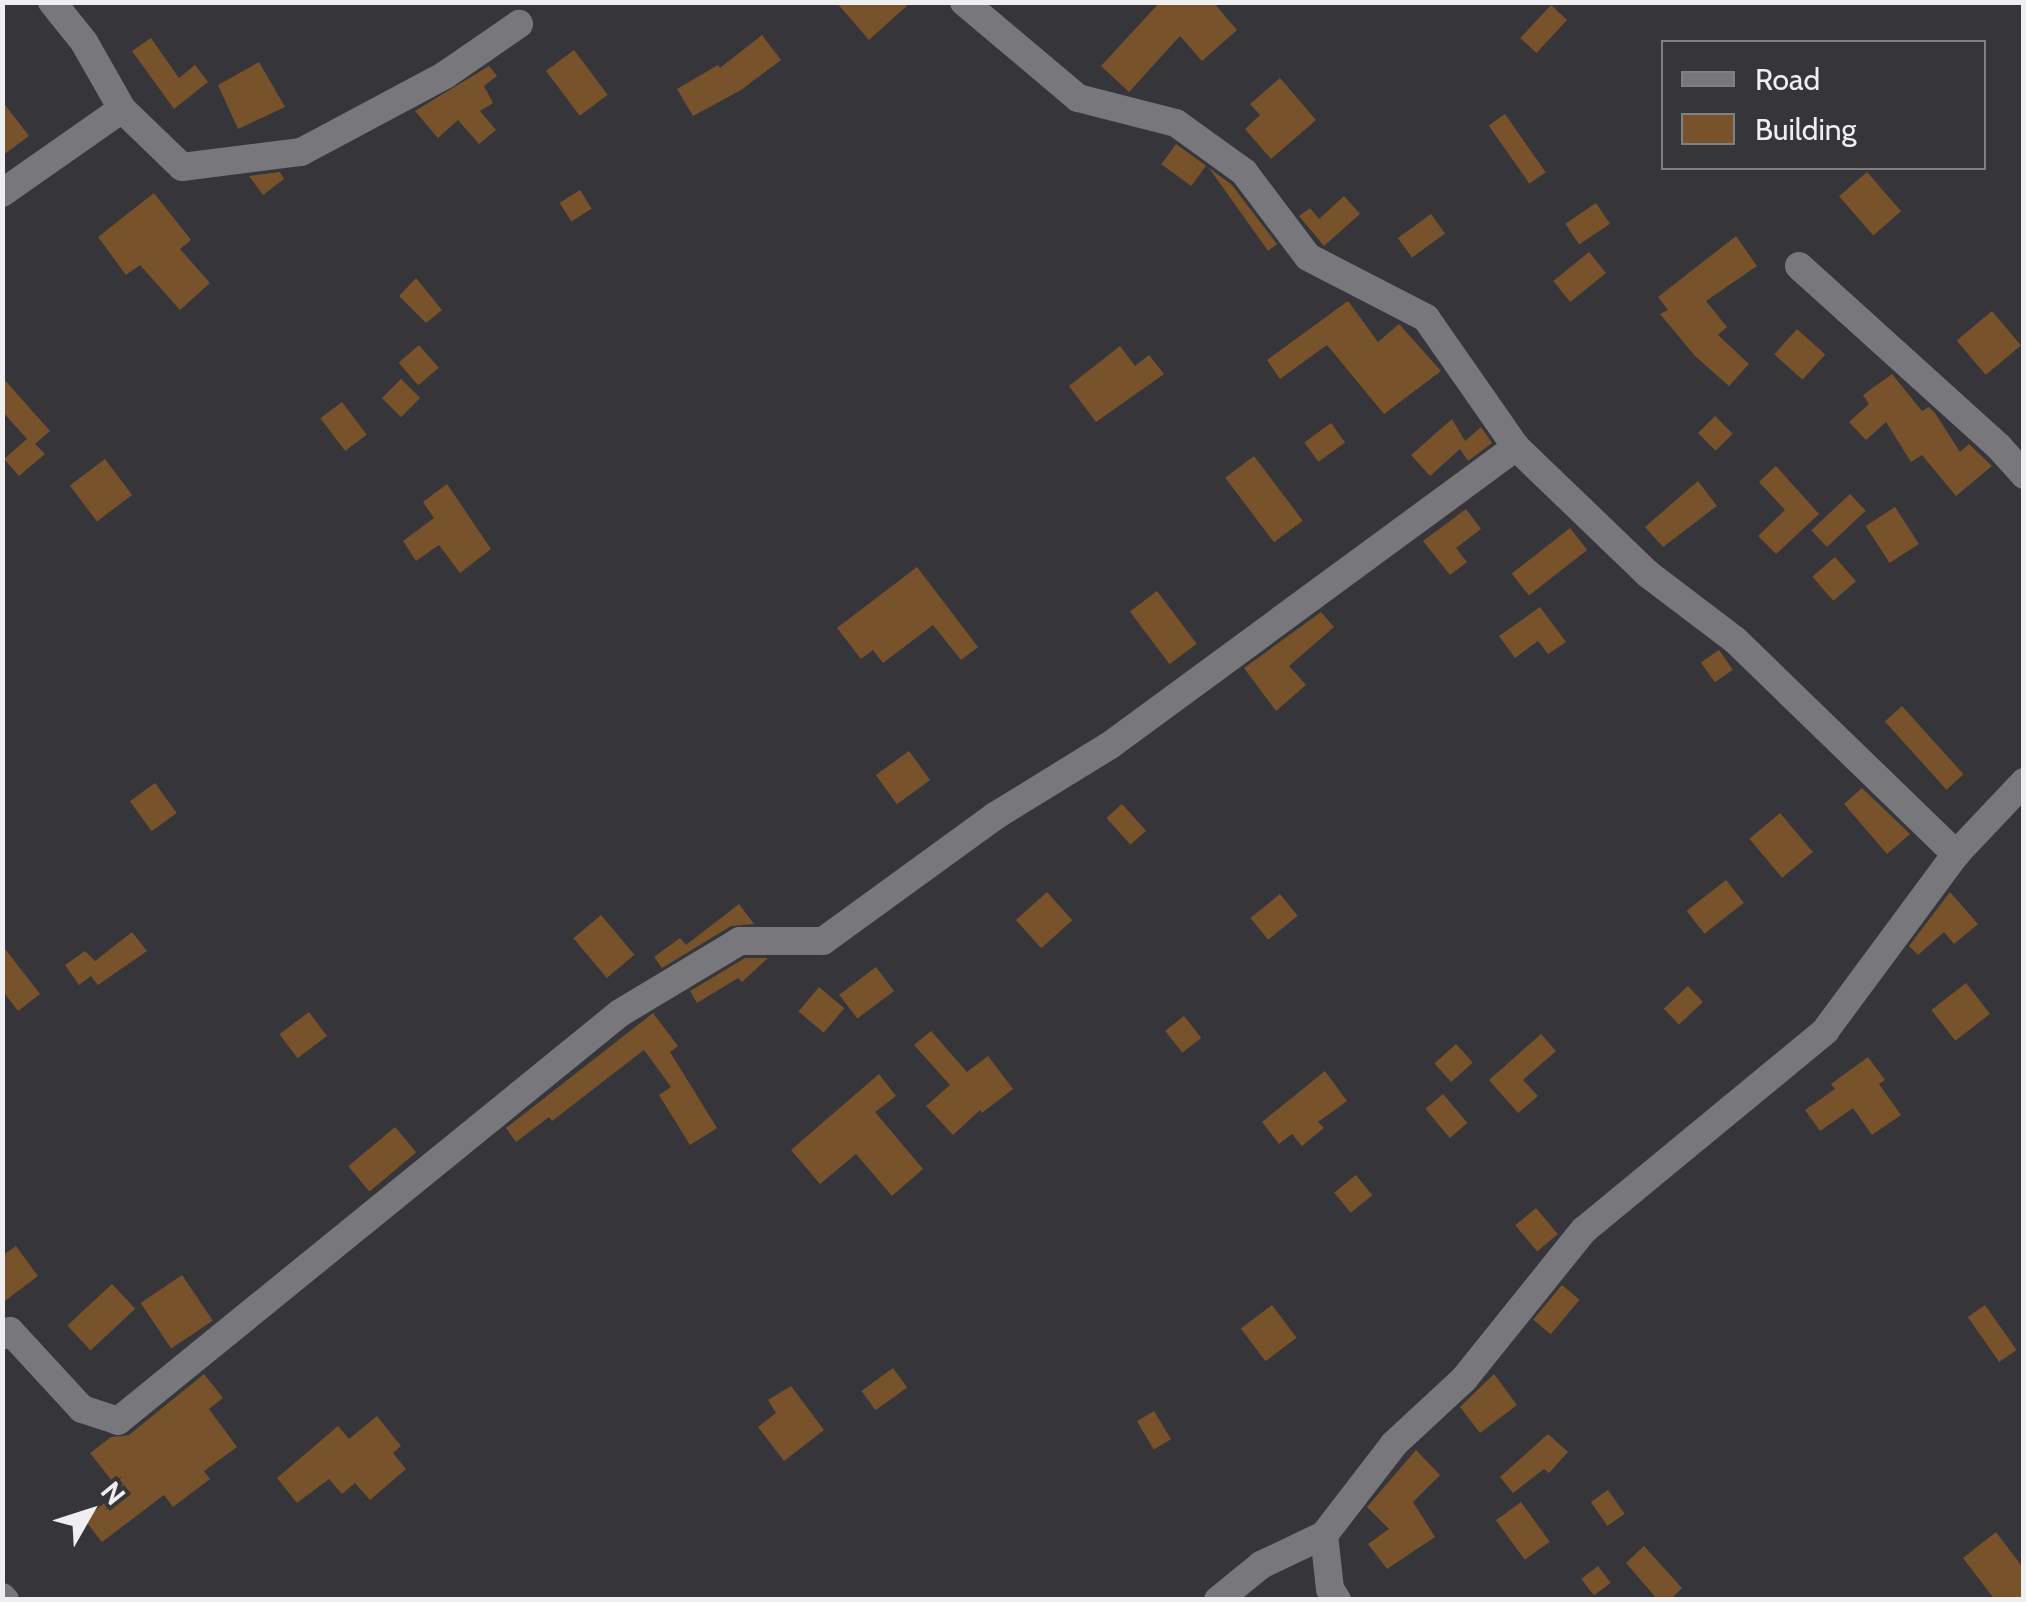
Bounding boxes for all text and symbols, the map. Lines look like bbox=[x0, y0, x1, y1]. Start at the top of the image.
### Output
legend bbox=[1661, 40, 1986, 170]
text: Road bbox=[1755, 61, 1820, 98]
text: Building bbox=[1755, 111, 1857, 148]
north arrow bbox=[40, 1462, 140, 1562]
text: N bbox=[94, 1475, 133, 1512]

